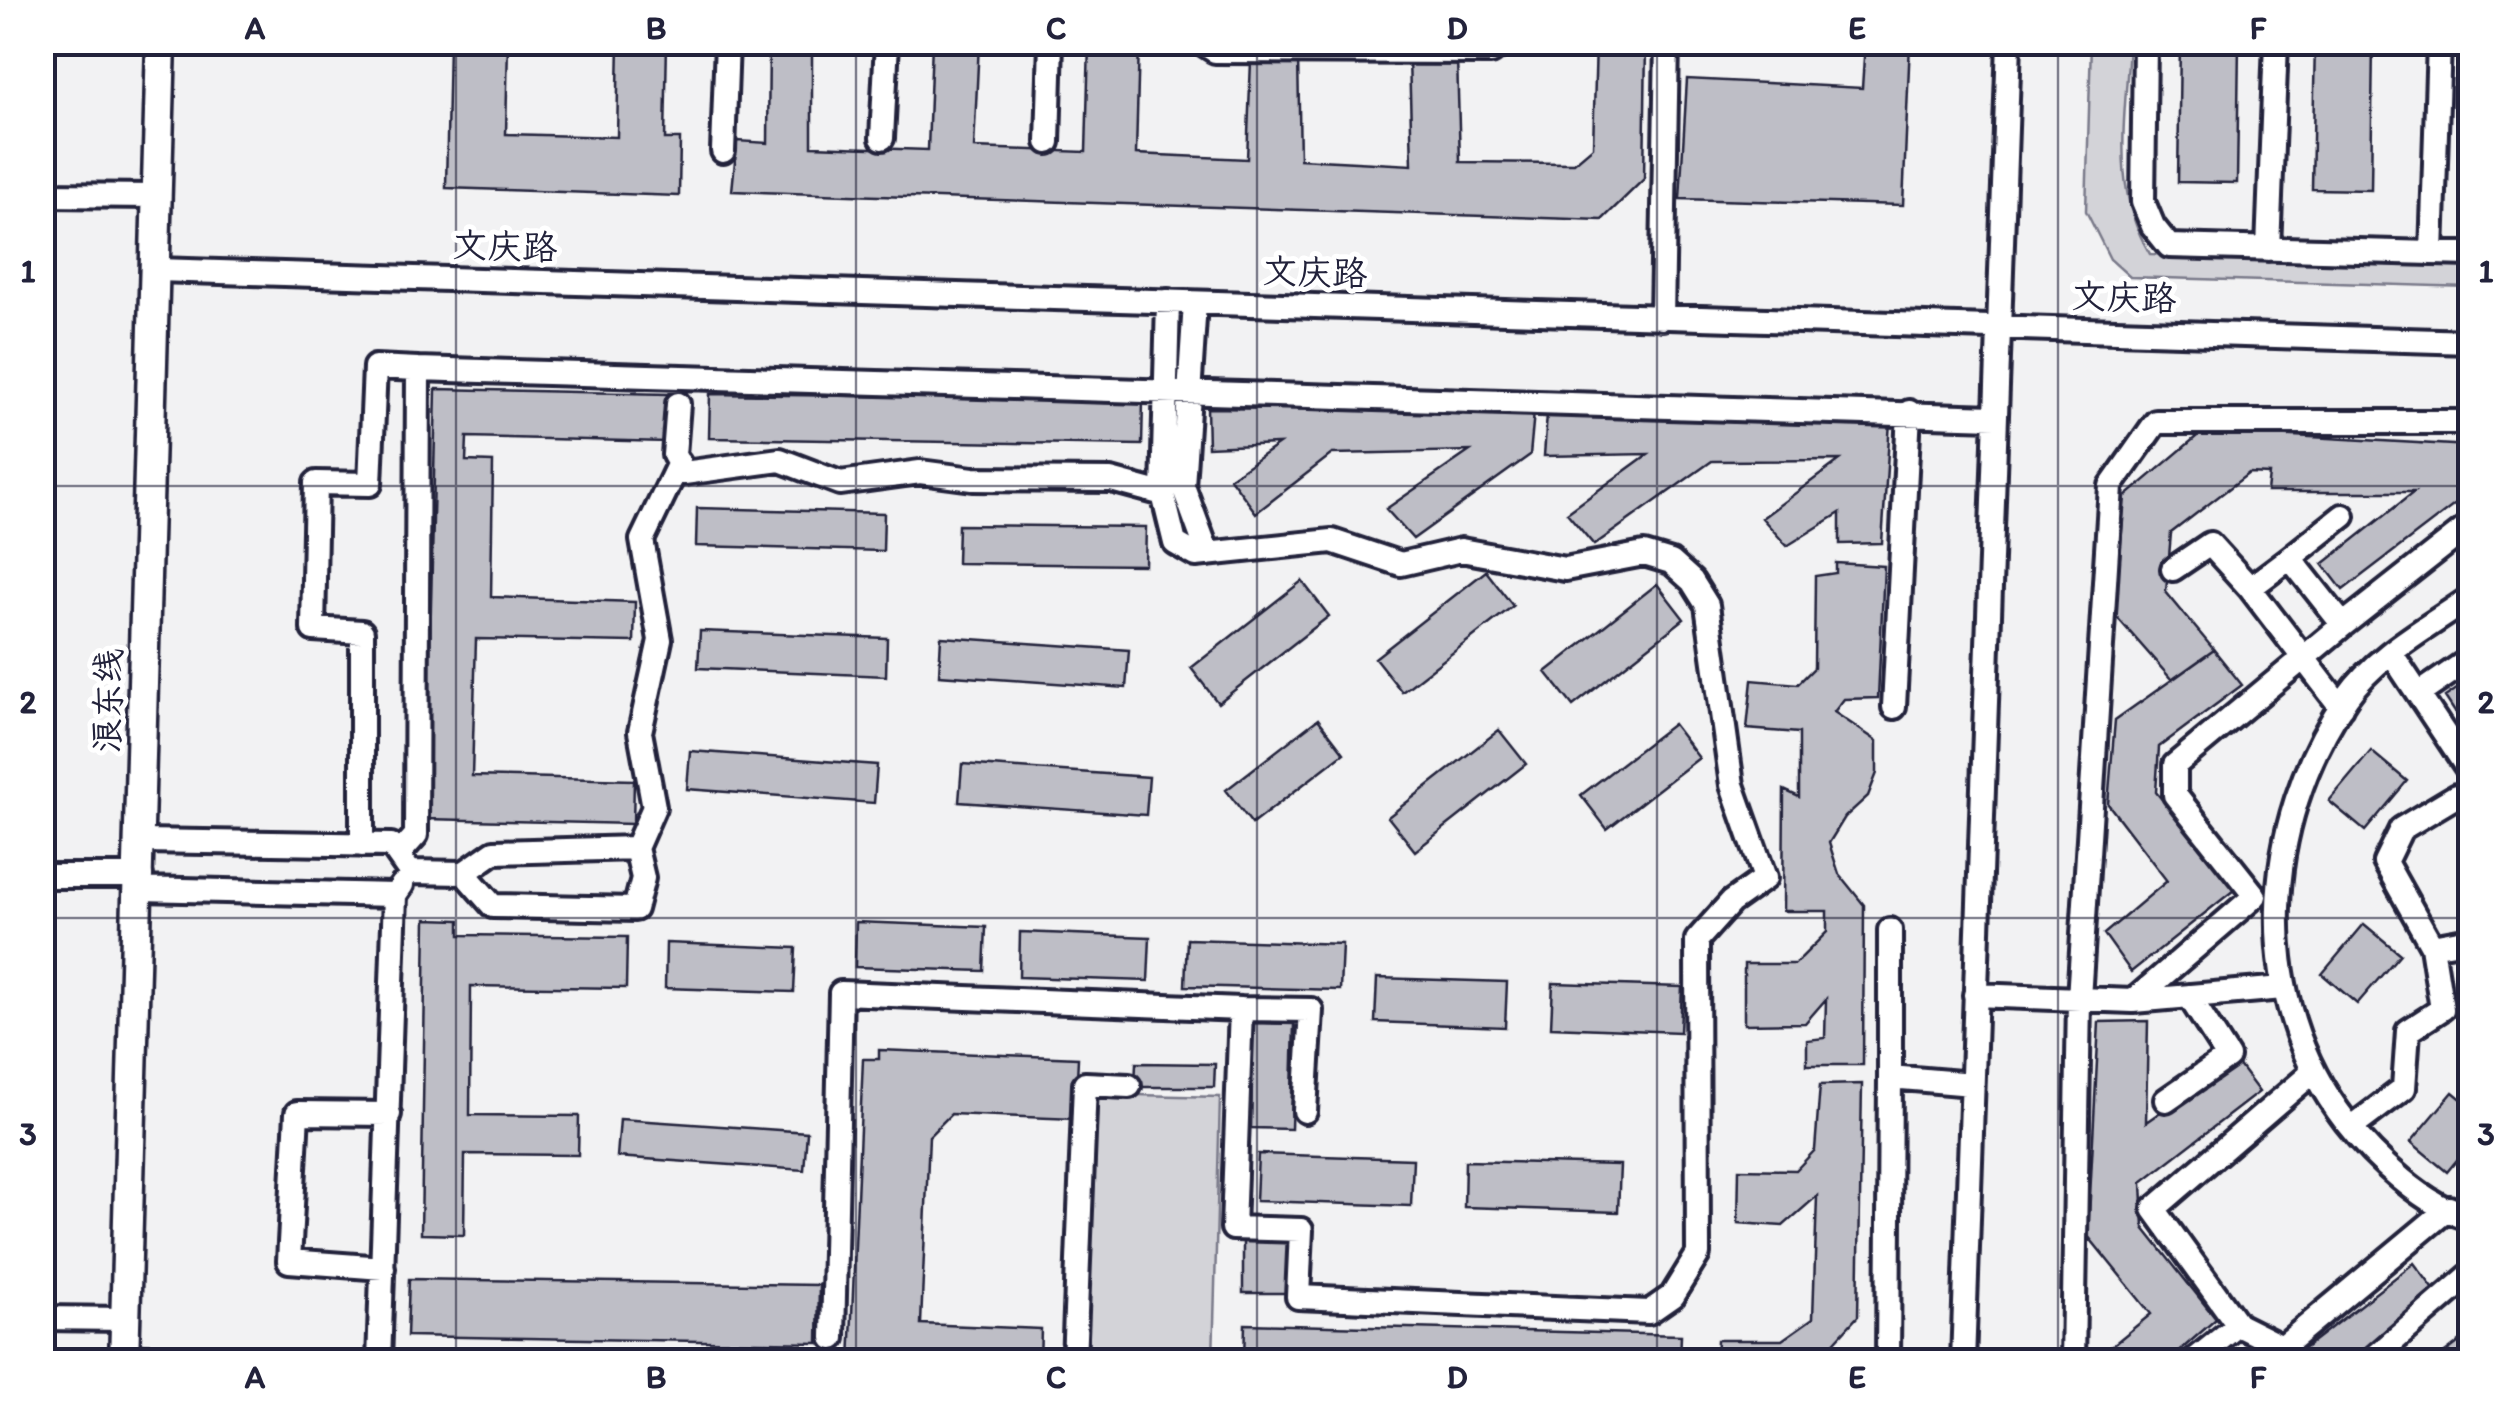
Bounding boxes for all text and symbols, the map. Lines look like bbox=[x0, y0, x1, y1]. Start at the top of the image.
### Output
text: A bbox=[244, 9, 266, 47]
text: B bbox=[646, 9, 666, 47]
text: C bbox=[1046, 9, 1066, 47]
text: D bbox=[1446, 9, 1468, 47]
text: E bbox=[1848, 9, 1866, 47]
text: F bbox=[2250, 9, 2267, 47]
street label: 文庆路 bbox=[452, 223, 558, 269]
street label: 文庆路 bbox=[1262, 249, 1368, 295]
text: 1 bbox=[21, 252, 36, 290]
text: 1 bbox=[2479, 252, 2494, 290]
street label: 文庆路 bbox=[2071, 274, 2177, 320]
street label: 浪东线 bbox=[86, 648, 130, 754]
text: 2 bbox=[20, 683, 37, 721]
text: 2 bbox=[2478, 683, 2495, 721]
text: 3 bbox=[19, 1115, 37, 1153]
text: 3 bbox=[2477, 1115, 2495, 1153]
text: A bbox=[244, 1358, 266, 1396]
text: B bbox=[646, 1358, 666, 1396]
text: C bbox=[1046, 1358, 1066, 1396]
text: D bbox=[1446, 1358, 1468, 1396]
text: E bbox=[1848, 1358, 1866, 1396]
text: F bbox=[2250, 1358, 2267, 1396]

